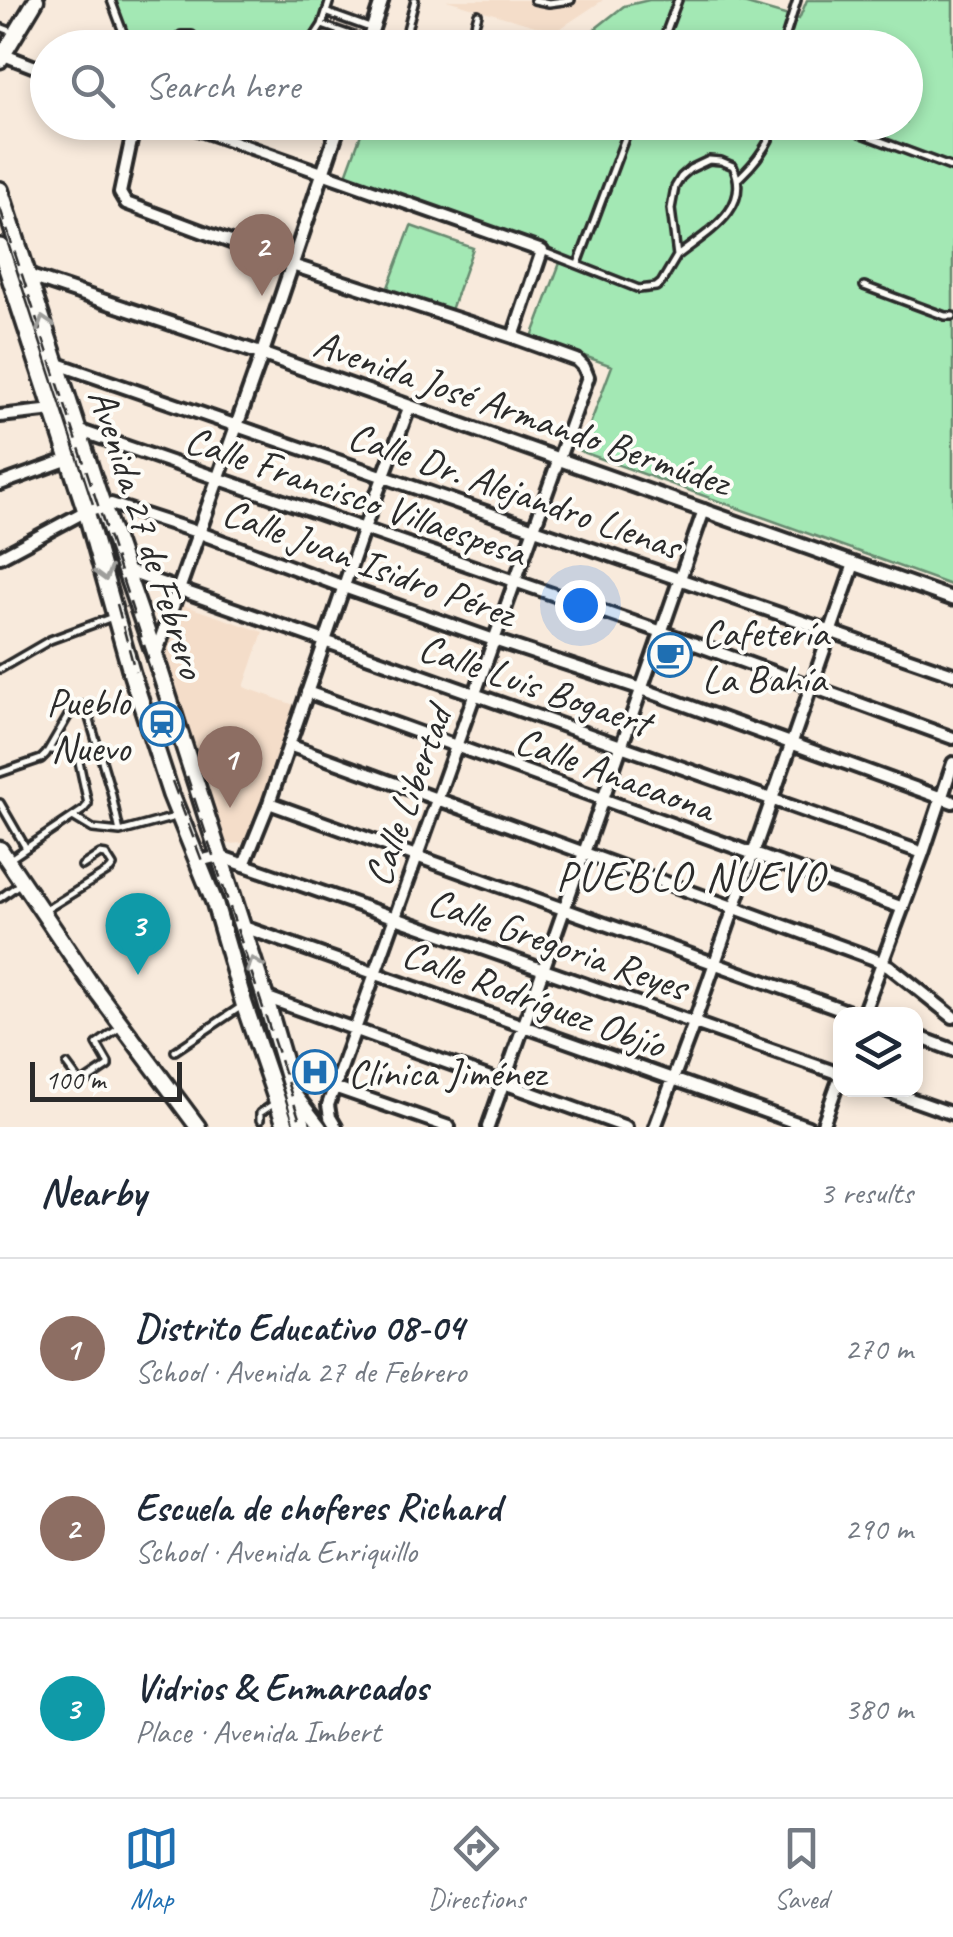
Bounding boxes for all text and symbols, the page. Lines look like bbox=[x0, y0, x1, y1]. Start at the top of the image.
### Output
search box bbox=[30, 30, 923, 140]
icon: search bbox=[65, 58, 120, 113]
text: Search here bbox=[145, 62, 300, 109]
pin: 2 bbox=[230, 214, 294, 296]
one-way arrow bbox=[35, 315, 56, 332]
street label: Avenida José Armando Bermúdez bbox=[307, 318, 739, 509]
street label: Avenida 27 de Febrero bbox=[77, 382, 218, 686]
street label: Calle Dr. Alejandro Llenas bbox=[342, 411, 691, 572]
street label: Calle Francisco Villaespesa bbox=[179, 414, 535, 578]
street label: Calle Juan Isidro Pérez bbox=[216, 487, 525, 640]
one-way arrow bbox=[92, 564, 113, 581]
your location bbox=[555, 580, 606, 631]
place label: Cafetería La Bahía bbox=[702, 608, 831, 704]
street label: Calle Luis Bogaert bbox=[413, 622, 662, 750]
cafe icon: Cafetería La Bahía bbox=[647, 632, 693, 678]
place label: Pueblo Nuevo bbox=[47, 677, 132, 773]
street label: Calle Libertad bbox=[352, 695, 465, 893]
station icon: Pueblo Nuevo bbox=[139, 701, 185, 747]
street label: Calle Anacaona bbox=[509, 715, 724, 834]
pin: 1 bbox=[198, 726, 262, 808]
district label: PUEBLO NUEVO bbox=[556, 850, 828, 903]
street label: Calle Gregoria Reyes bbox=[422, 876, 697, 1013]
pin: 3 bbox=[106, 892, 170, 975]
street label: Calle Rodríguez Objío bbox=[396, 928, 673, 1070]
one-way arrow bbox=[245, 957, 265, 974]
map controls bbox=[833, 1007, 923, 1097]
button: layers bbox=[833, 1007, 923, 1097]
place label: Clínica Jiménez bbox=[348, 1048, 549, 1098]
hospital icon: Clínica Jiménez bbox=[292, 1049, 338, 1095]
scale bar bbox=[30, 1057, 182, 1102]
text: 100 m bbox=[45, 1062, 105, 1097]
text: Nearby bbox=[40, 1166, 146, 1219]
text: 3 results bbox=[819, 1172, 913, 1213]
text: Distrito Educativo 08-04 bbox=[135, 1304, 464, 1351]
text: 1 bbox=[65, 1328, 80, 1369]
text: 270 m bbox=[844, 1328, 913, 1369]
text: School · Avenida 27 de Febrero bbox=[135, 1351, 466, 1392]
text: Escuela de choferes Richard bbox=[135, 1484, 501, 1531]
text: 2 bbox=[65, 1508, 80, 1549]
text: 290 m bbox=[844, 1508, 913, 1549]
text: School · Avenida Enriquillo bbox=[135, 1531, 417, 1572]
text: Vidrios & Enmarcados bbox=[135, 1664, 428, 1711]
text: 3 bbox=[65, 1688, 80, 1729]
text: 380 m bbox=[844, 1688, 913, 1729]
text: Place · Avenida Imbert bbox=[135, 1711, 381, 1752]
tab: Map bbox=[124, 1821, 179, 1916]
tab: Directions bbox=[428, 1821, 525, 1916]
tab: Saved bbox=[774, 1821, 829, 1916]

